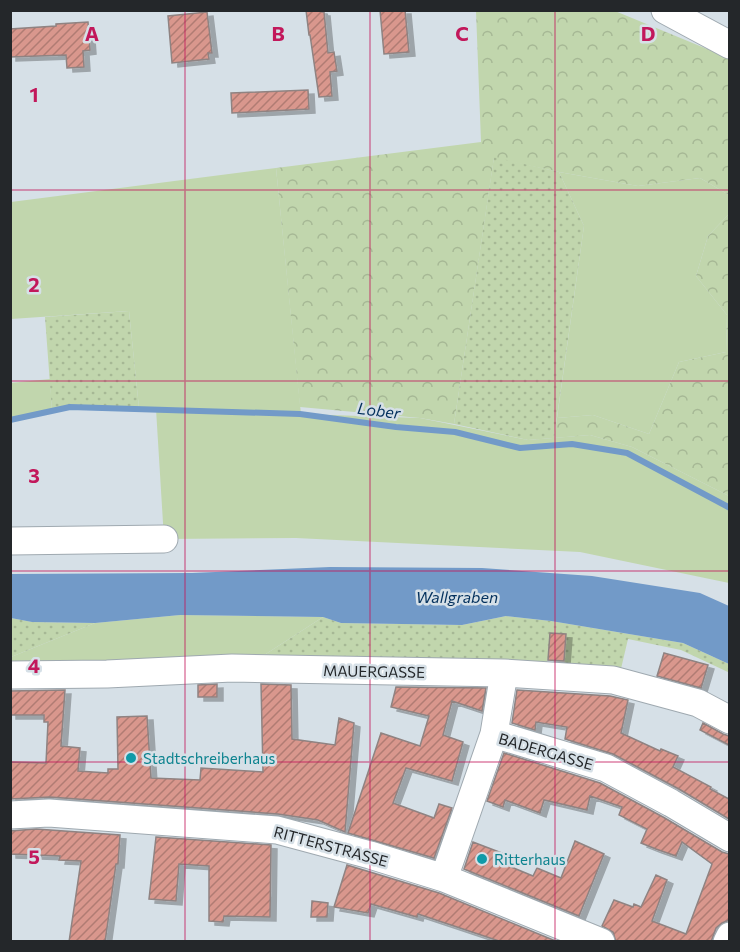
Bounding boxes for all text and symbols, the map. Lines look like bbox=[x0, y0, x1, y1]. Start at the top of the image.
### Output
text: A bbox=[85, 21, 99, 45]
text: B bbox=[271, 21, 285, 45]
text: C bbox=[455, 21, 469, 45]
text: D bbox=[641, 21, 655, 45]
text: 1 bbox=[29, 82, 39, 106]
text: 2 bbox=[28, 272, 40, 296]
water label: Lober bbox=[356, 398, 402, 422]
text: 3 bbox=[28, 463, 40, 487]
water label: Wallgraben bbox=[416, 587, 498, 606]
text: 4 bbox=[28, 653, 40, 677]
street label: MAUERGASSE bbox=[323, 661, 425, 681]
street label: BADERGASSE bbox=[497, 729, 595, 773]
place label: Stadtschreiberhaus bbox=[143, 749, 275, 767]
marker: Stadtschreiberhaus bbox=[124, 751, 138, 765]
street label: RITTERSTRASSE bbox=[272, 822, 390, 870]
text: 5 bbox=[28, 844, 40, 868]
place label: Ritterhaus bbox=[494, 850, 566, 868]
marker: Ritterhaus bbox=[475, 852, 489, 866]

